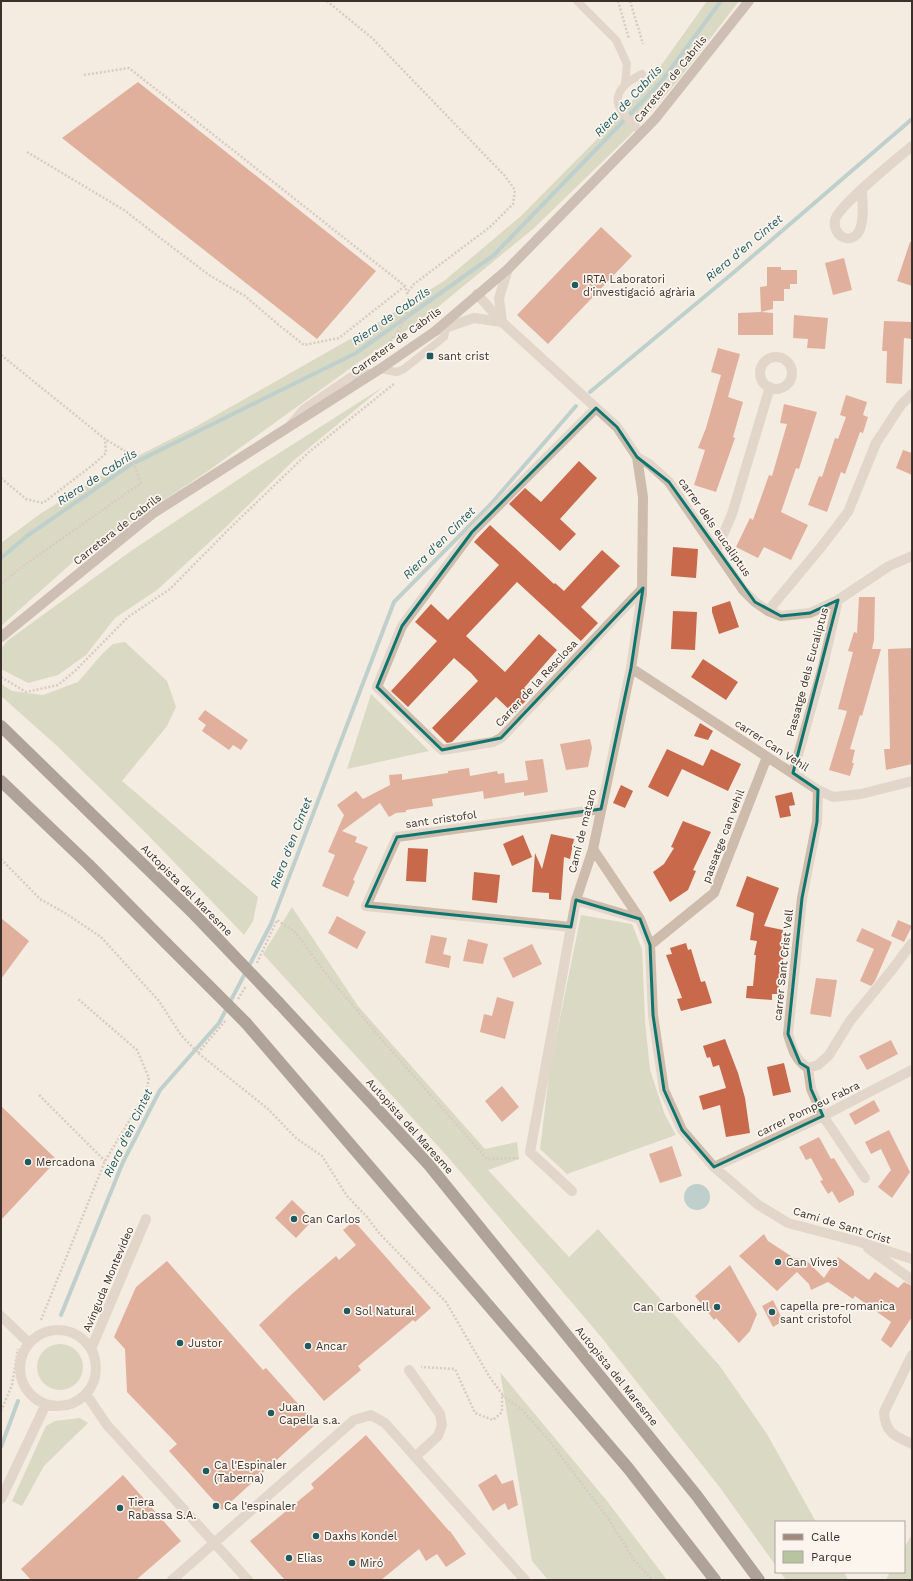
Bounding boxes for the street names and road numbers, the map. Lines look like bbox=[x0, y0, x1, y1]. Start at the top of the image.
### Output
street label: Carretera de Cabrils bbox=[631, 33, 710, 125]
street label: Carretera de Cabrils bbox=[349, 304, 444, 378]
street label: carrer dels eucaliptus bbox=[676, 475, 754, 579]
street label: Carretera de Cabrils bbox=[71, 491, 164, 568]
street label: Passatge dels Eucaliptus bbox=[784, 606, 831, 738]
street label: Carrer de la Resclosa bbox=[493, 637, 580, 730]
street label: carrer Can Vehil bbox=[732, 717, 812, 775]
street label: passatge can vehil bbox=[700, 787, 748, 885]
street label: Camí de mataro bbox=[566, 788, 599, 874]
street label: sant cristofol bbox=[405, 808, 478, 831]
street label: Autopista del Maresme bbox=[138, 842, 235, 939]
street label: carrer Sant Crist Vell bbox=[771, 908, 796, 1022]
street label: Autopista del Maresme bbox=[363, 1076, 456, 1177]
street label: carrer Pompeu Fabra bbox=[755, 1079, 862, 1140]
street label: Camí de Sant Crist bbox=[791, 1204, 893, 1247]
street label: Avinguda Montevideo bbox=[80, 1224, 137, 1334]
street label: Autopista del Maresme bbox=[573, 1324, 661, 1429]

